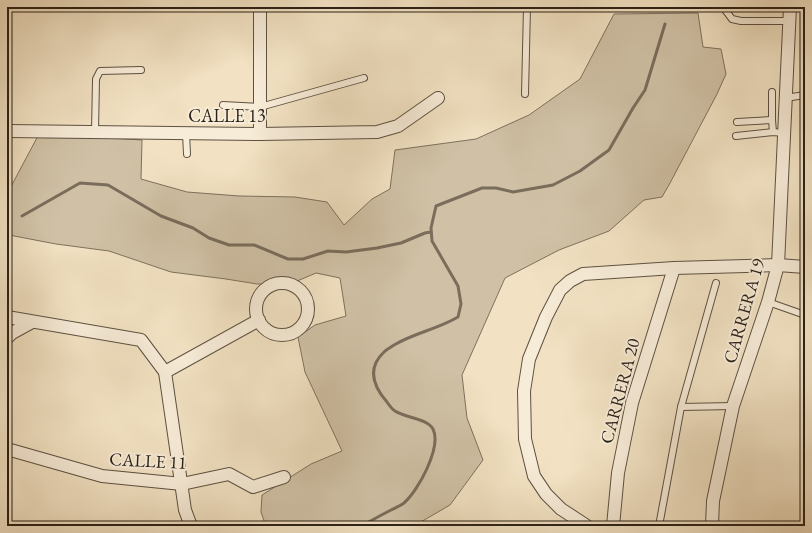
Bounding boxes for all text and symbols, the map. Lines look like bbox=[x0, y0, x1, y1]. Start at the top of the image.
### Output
street label: CALLE 13 bbox=[188, 104, 266, 127]
street label: CARRERA 19 bbox=[718, 255, 770, 366]
street label: CARRERA 20 bbox=[594, 335, 645, 446]
street label: CALLE 11 bbox=[109, 447, 187, 474]

